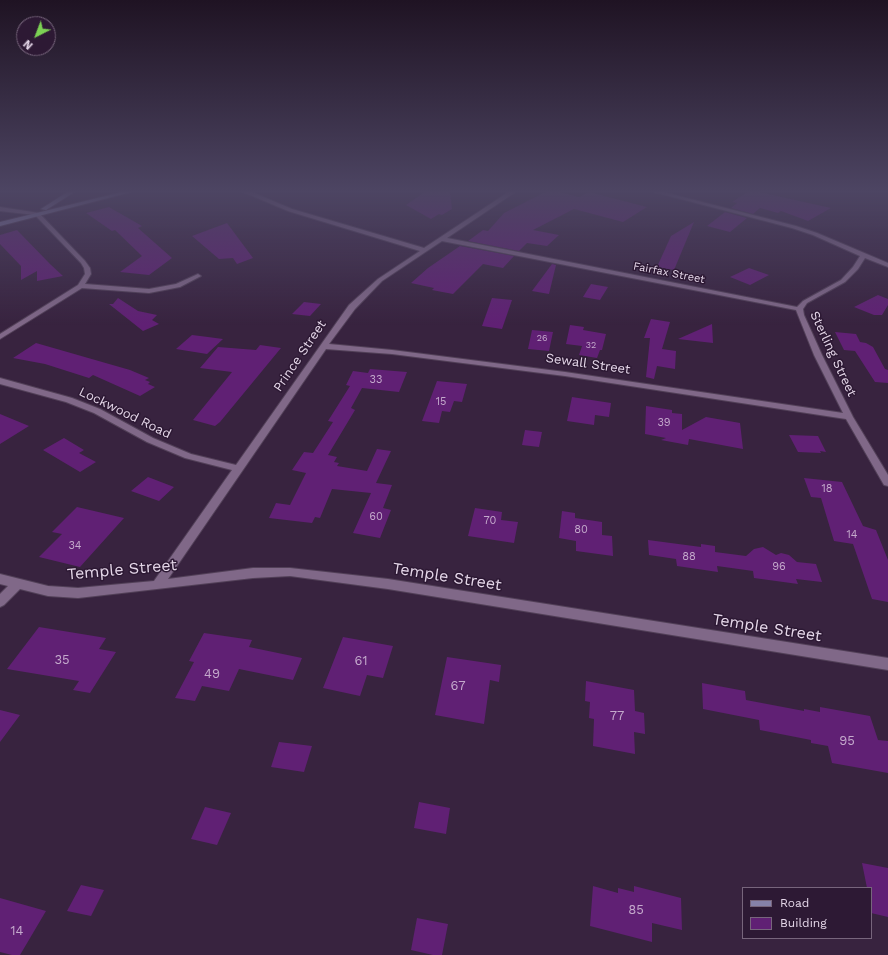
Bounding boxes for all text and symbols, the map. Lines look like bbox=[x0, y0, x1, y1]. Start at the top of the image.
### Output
north arrow bbox=[16, 16, 56, 56]
text: N bbox=[21, 37, 36, 52]
street label: Fairfax Street bbox=[632, 260, 706, 286]
street label: Sterling Street bbox=[806, 309, 860, 399]
street label: Prince Street bbox=[270, 317, 330, 395]
house number: 26 bbox=[537, 333, 547, 343]
house number: 32 bbox=[586, 340, 596, 350]
street label: Sewall Street bbox=[545, 350, 631, 378]
house number: 33 bbox=[370, 373, 382, 387]
street label: Lockwood Road bbox=[76, 384, 174, 442]
house number: 15 bbox=[436, 395, 446, 409]
house number: 39 bbox=[657, 416, 671, 430]
house number: 18 bbox=[821, 482, 833, 496]
house number: 60 bbox=[369, 510, 383, 524]
house number: 70 bbox=[484, 514, 496, 528]
house number: 80 bbox=[574, 523, 588, 537]
house number: 14 bbox=[846, 528, 858, 542]
house number: 34 bbox=[68, 539, 82, 553]
house number: 88 bbox=[682, 550, 696, 564]
street label: Temple Street bbox=[66, 556, 178, 584]
street label: Temple Street bbox=[391, 559, 503, 595]
house number: 96 bbox=[772, 560, 786, 574]
street label: Temple Street bbox=[711, 610, 823, 646]
house number: 35 bbox=[54, 652, 70, 668]
house number: 61 bbox=[355, 653, 367, 669]
house number: 49 bbox=[204, 666, 220, 682]
house number: 67 bbox=[450, 678, 466, 694]
house number: 77 bbox=[610, 708, 624, 724]
house number: 95 bbox=[839, 733, 855, 749]
legend bbox=[742, 887, 872, 939]
text: Road bbox=[780, 896, 809, 910]
house number: 85 bbox=[628, 902, 644, 918]
text: Building bbox=[780, 916, 827, 930]
house number: 14 bbox=[10, 923, 24, 939]

